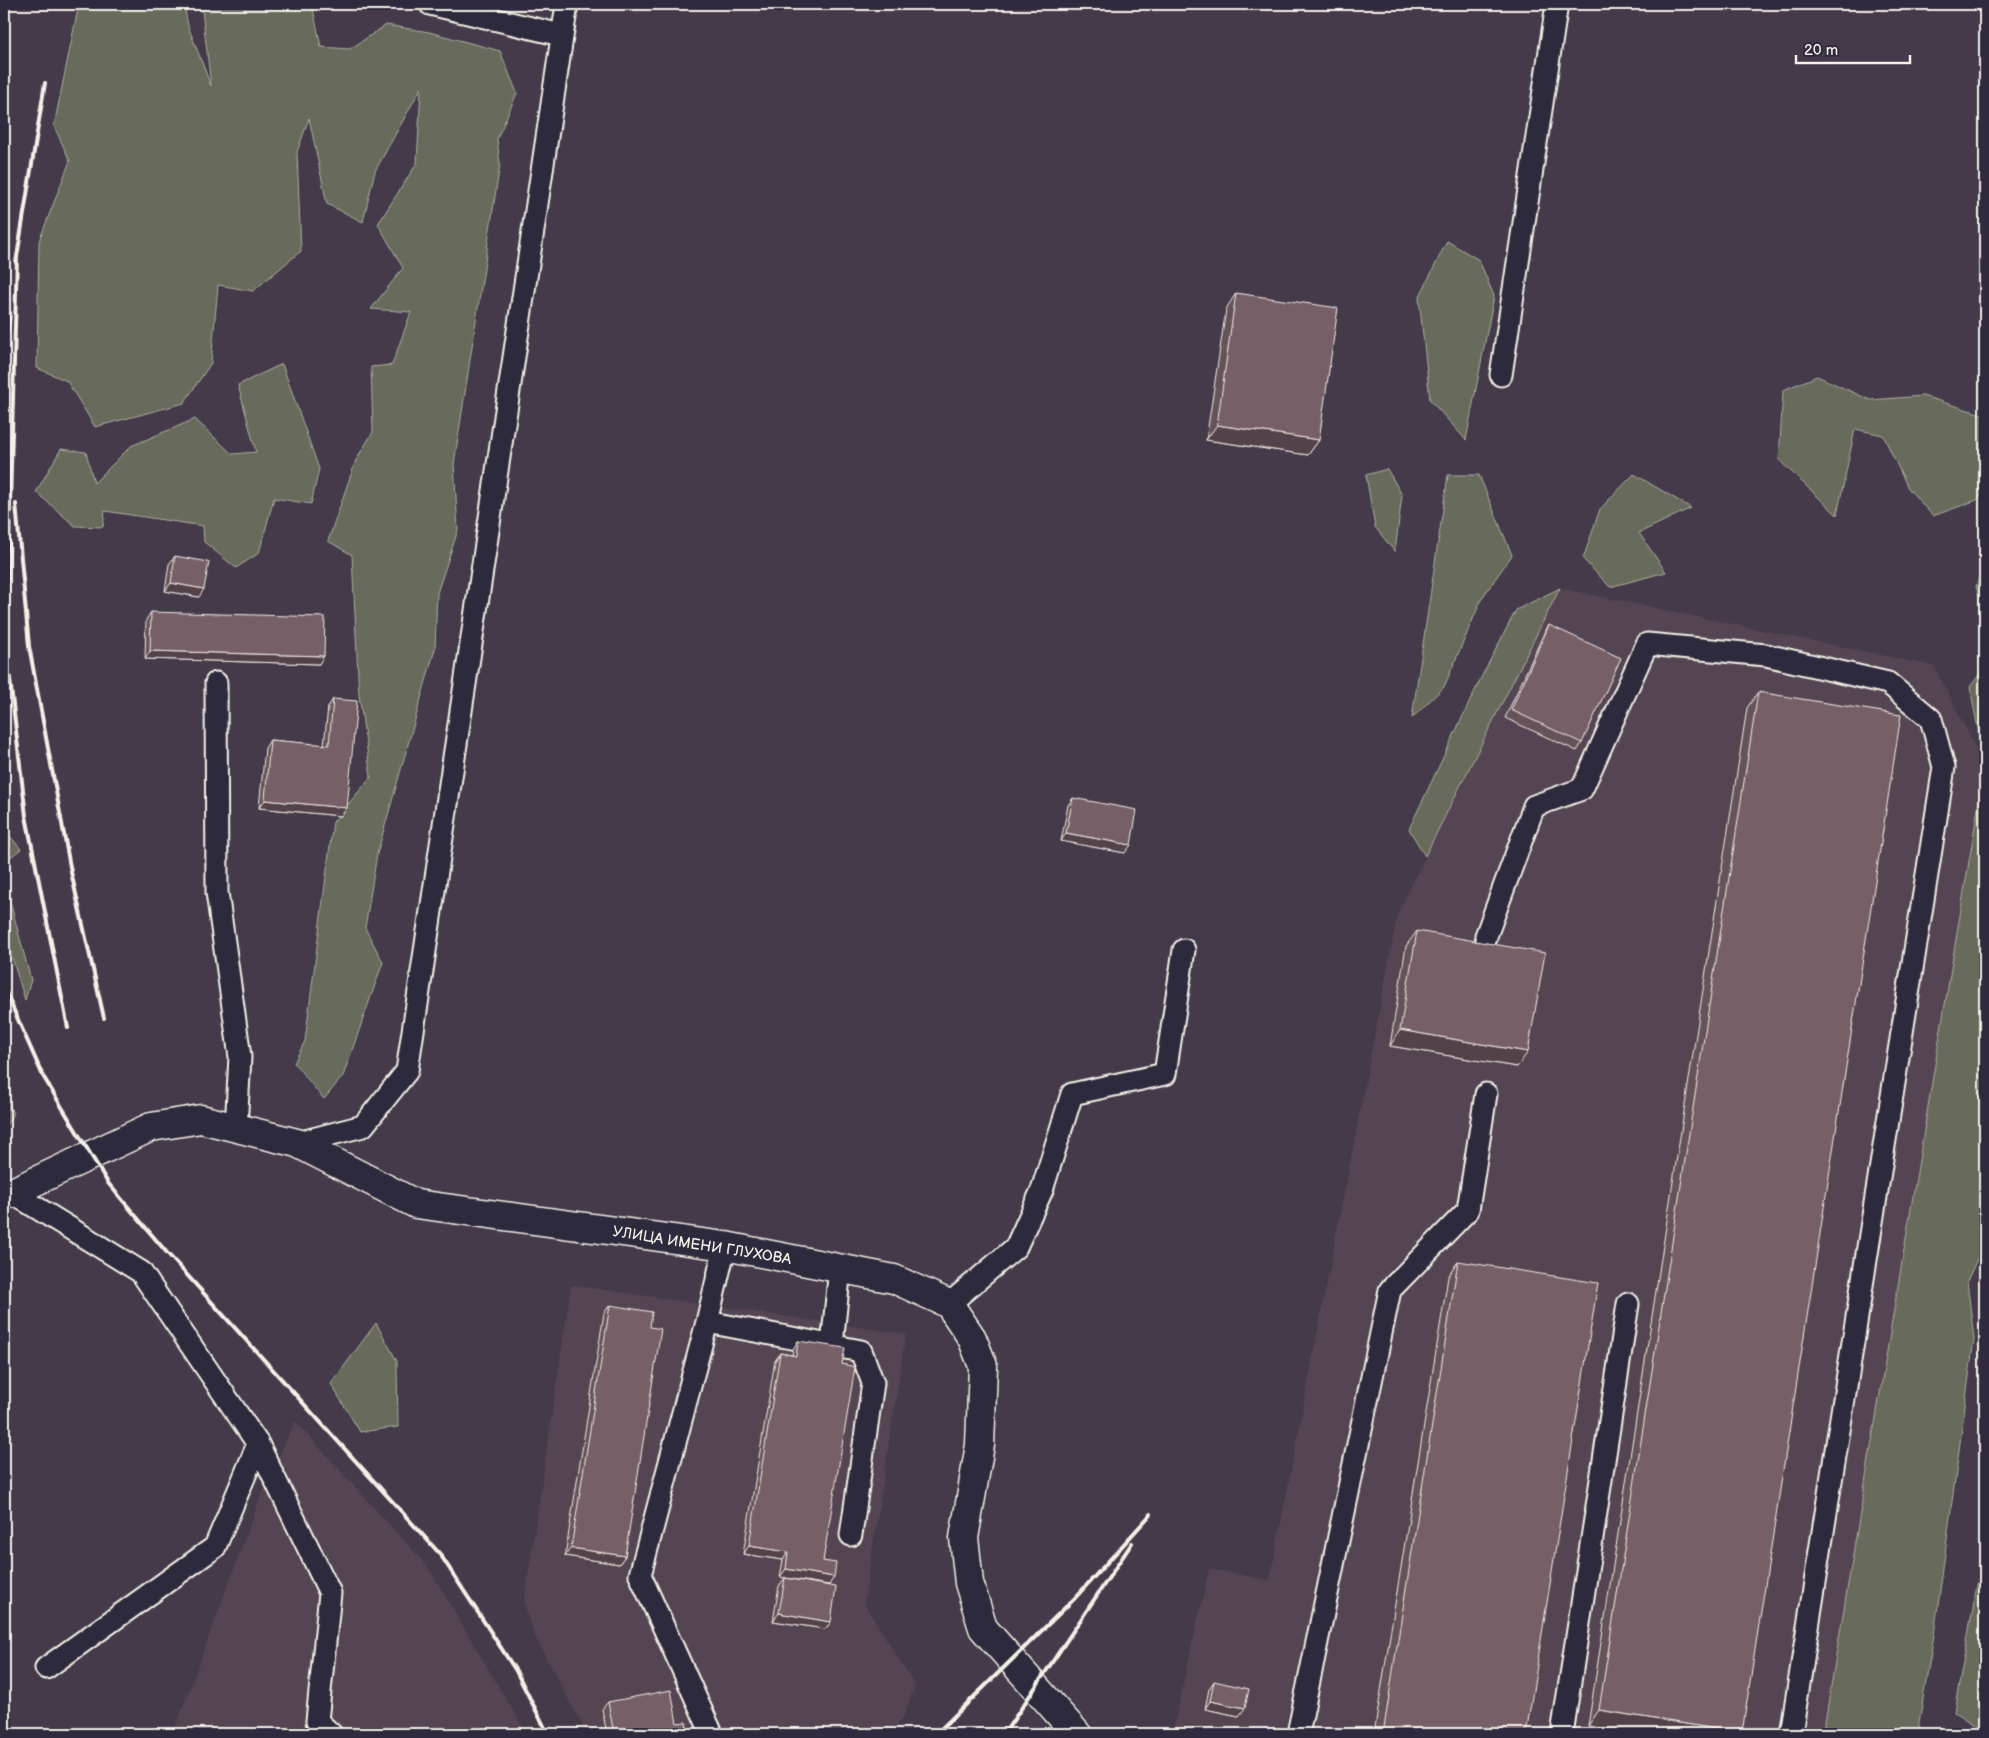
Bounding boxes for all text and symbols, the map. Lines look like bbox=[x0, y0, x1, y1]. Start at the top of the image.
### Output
scale bar bbox=[1796, 32, 1910, 64]
text: 20 m bbox=[1804, 41, 1838, 60]
street label: УЛИЦА ИМЕНИ ГЛУХОВА bbox=[611, 1222, 793, 1269]

